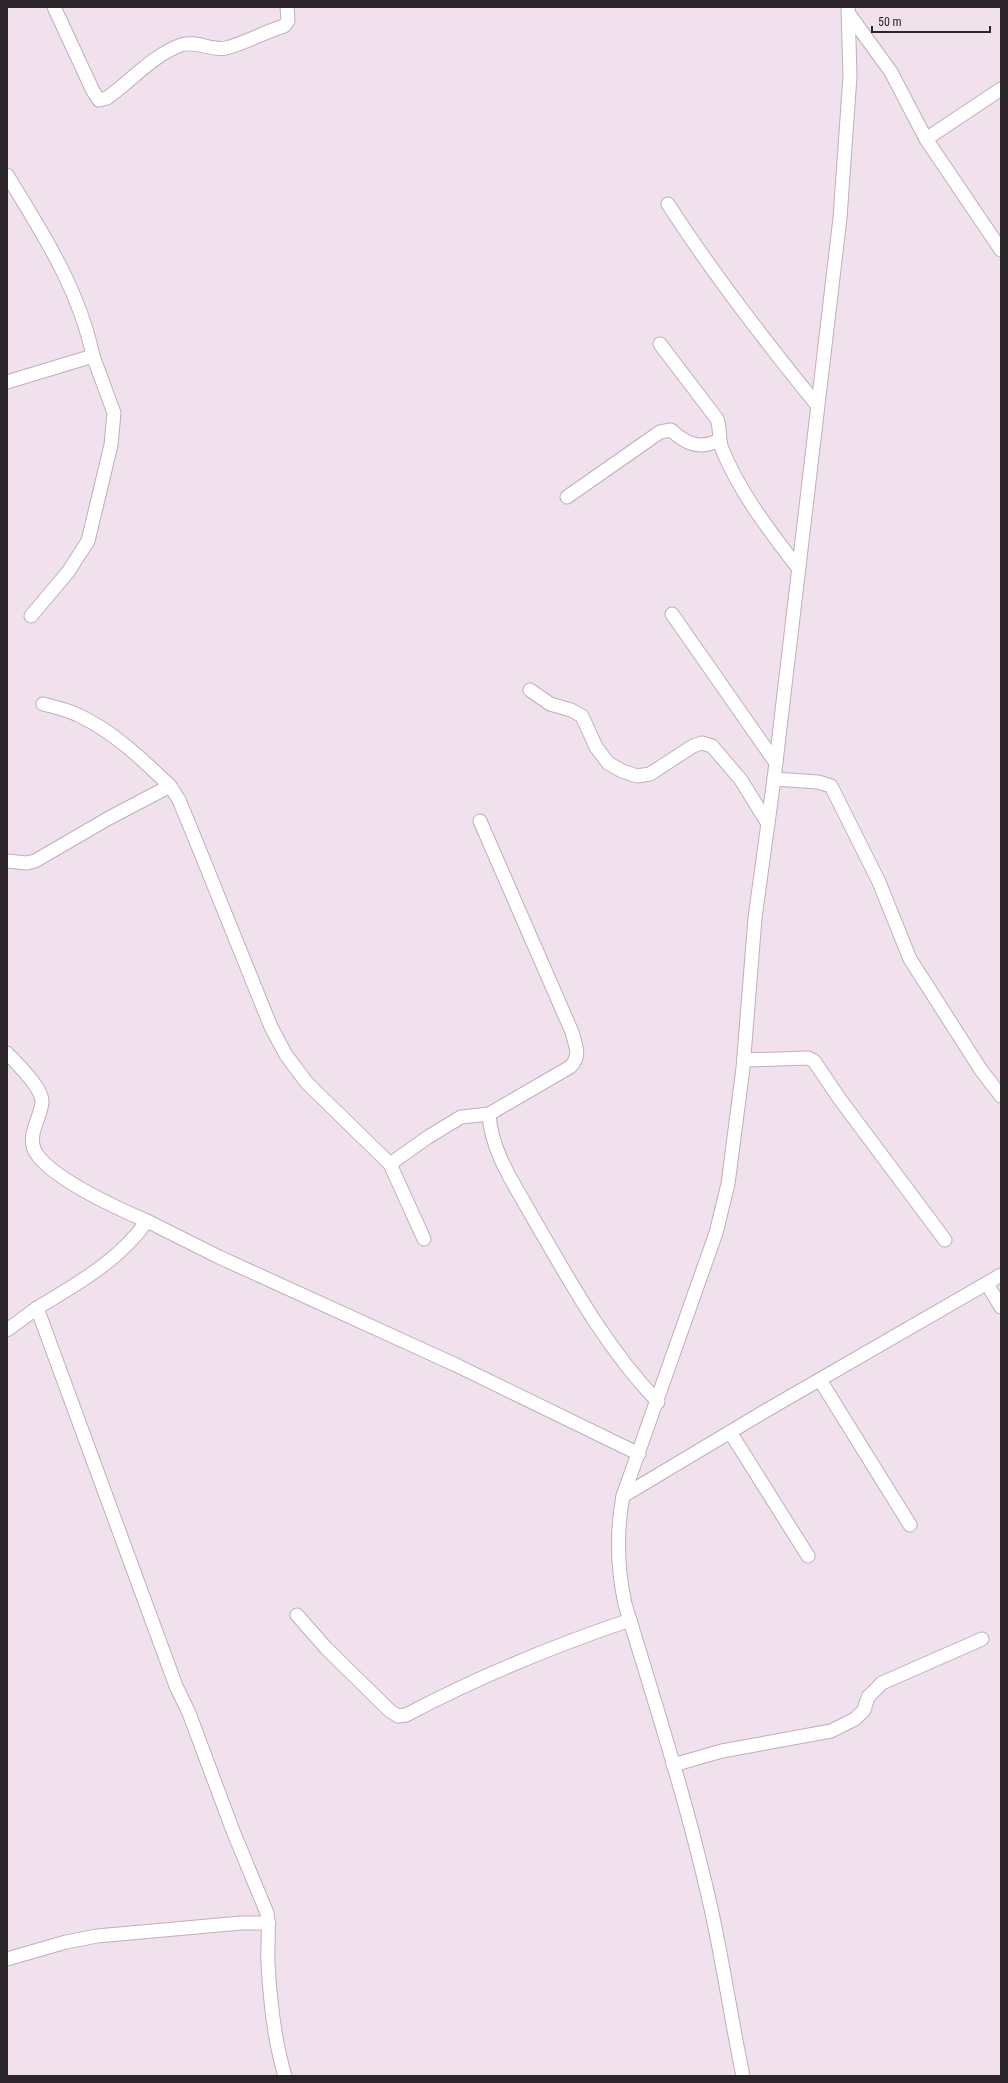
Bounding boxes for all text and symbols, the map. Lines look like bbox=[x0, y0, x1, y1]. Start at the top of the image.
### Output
scale bar bbox=[872, 8, 990, 34]
text: 50 m bbox=[878, 15, 902, 29]

